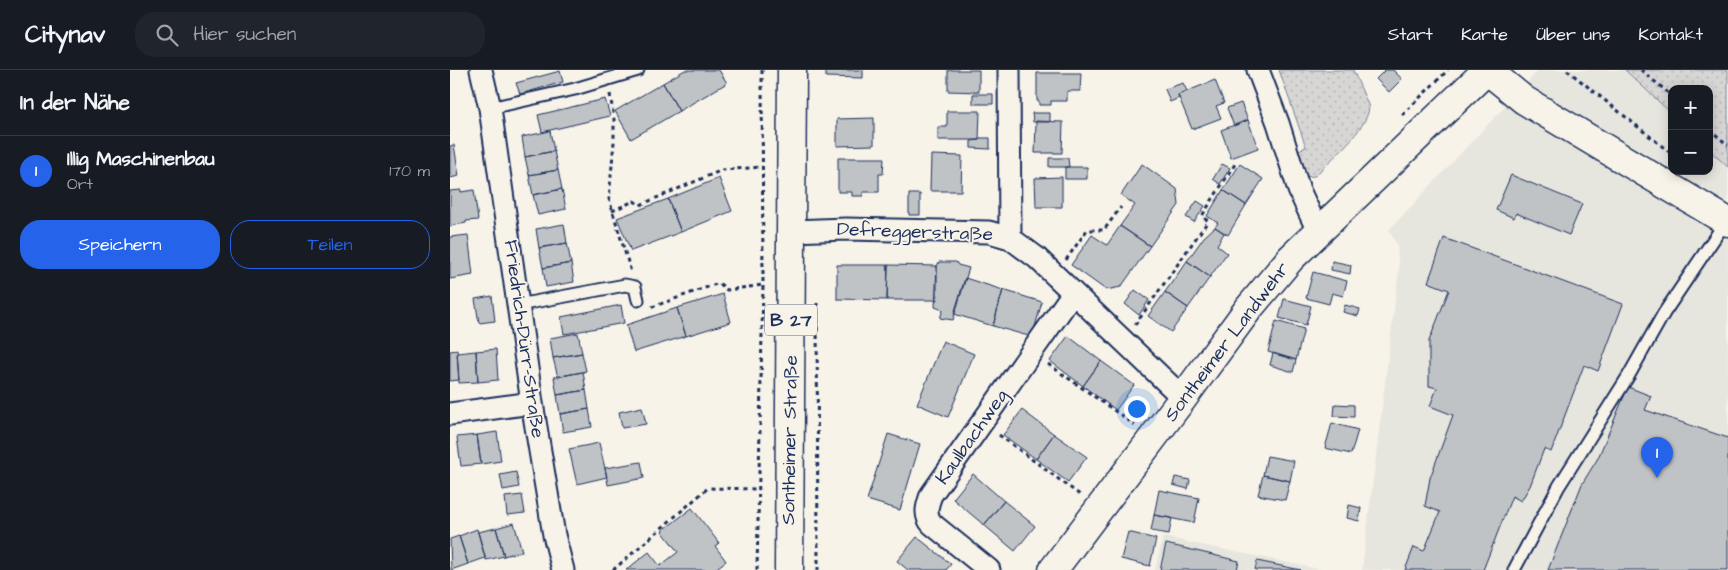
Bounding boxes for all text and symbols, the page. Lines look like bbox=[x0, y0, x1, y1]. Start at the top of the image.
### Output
search box bbox=[135, 12, 485, 57]
text: Citynav bbox=[25, 18, 105, 52]
icon: search bbox=[153, 21, 181, 49]
text: Hier suchen bbox=[193, 21, 296, 48]
text: Start bbox=[1388, 22, 1433, 47]
text: Karte bbox=[1461, 22, 1508, 47]
text: Über uns bbox=[1536, 22, 1610, 47]
text: Kontakt bbox=[1638, 22, 1703, 47]
map controls bbox=[1668, 85, 1713, 175]
button: + bbox=[1668, 85, 1713, 130]
text: In der Nähe bbox=[20, 88, 130, 117]
button: − bbox=[1668, 130, 1713, 175]
text: Illig Maschinenbau bbox=[67, 146, 215, 173]
text: 1 bbox=[35, 160, 37, 182]
text: 170 m bbox=[389, 160, 430, 182]
text: Ort bbox=[67, 173, 93, 195]
street label: Defreggerstraße bbox=[836, 216, 994, 249]
button: Speichern bbox=[20, 220, 220, 269]
button: Teilen bbox=[230, 220, 430, 269]
street label: Friedrich-Dürr-Straße bbox=[497, 238, 551, 440]
street label: Sontheimer Landwehr bbox=[1158, 256, 1296, 427]
road number: B 27 bbox=[765, 304, 817, 336]
street label: Sontheimer Straße bbox=[775, 355, 805, 525]
street label: Kaulbachweg bbox=[929, 384, 1016, 491]
your location bbox=[1124, 396, 1150, 422]
pin: 1 bbox=[1641, 437, 1673, 478]

